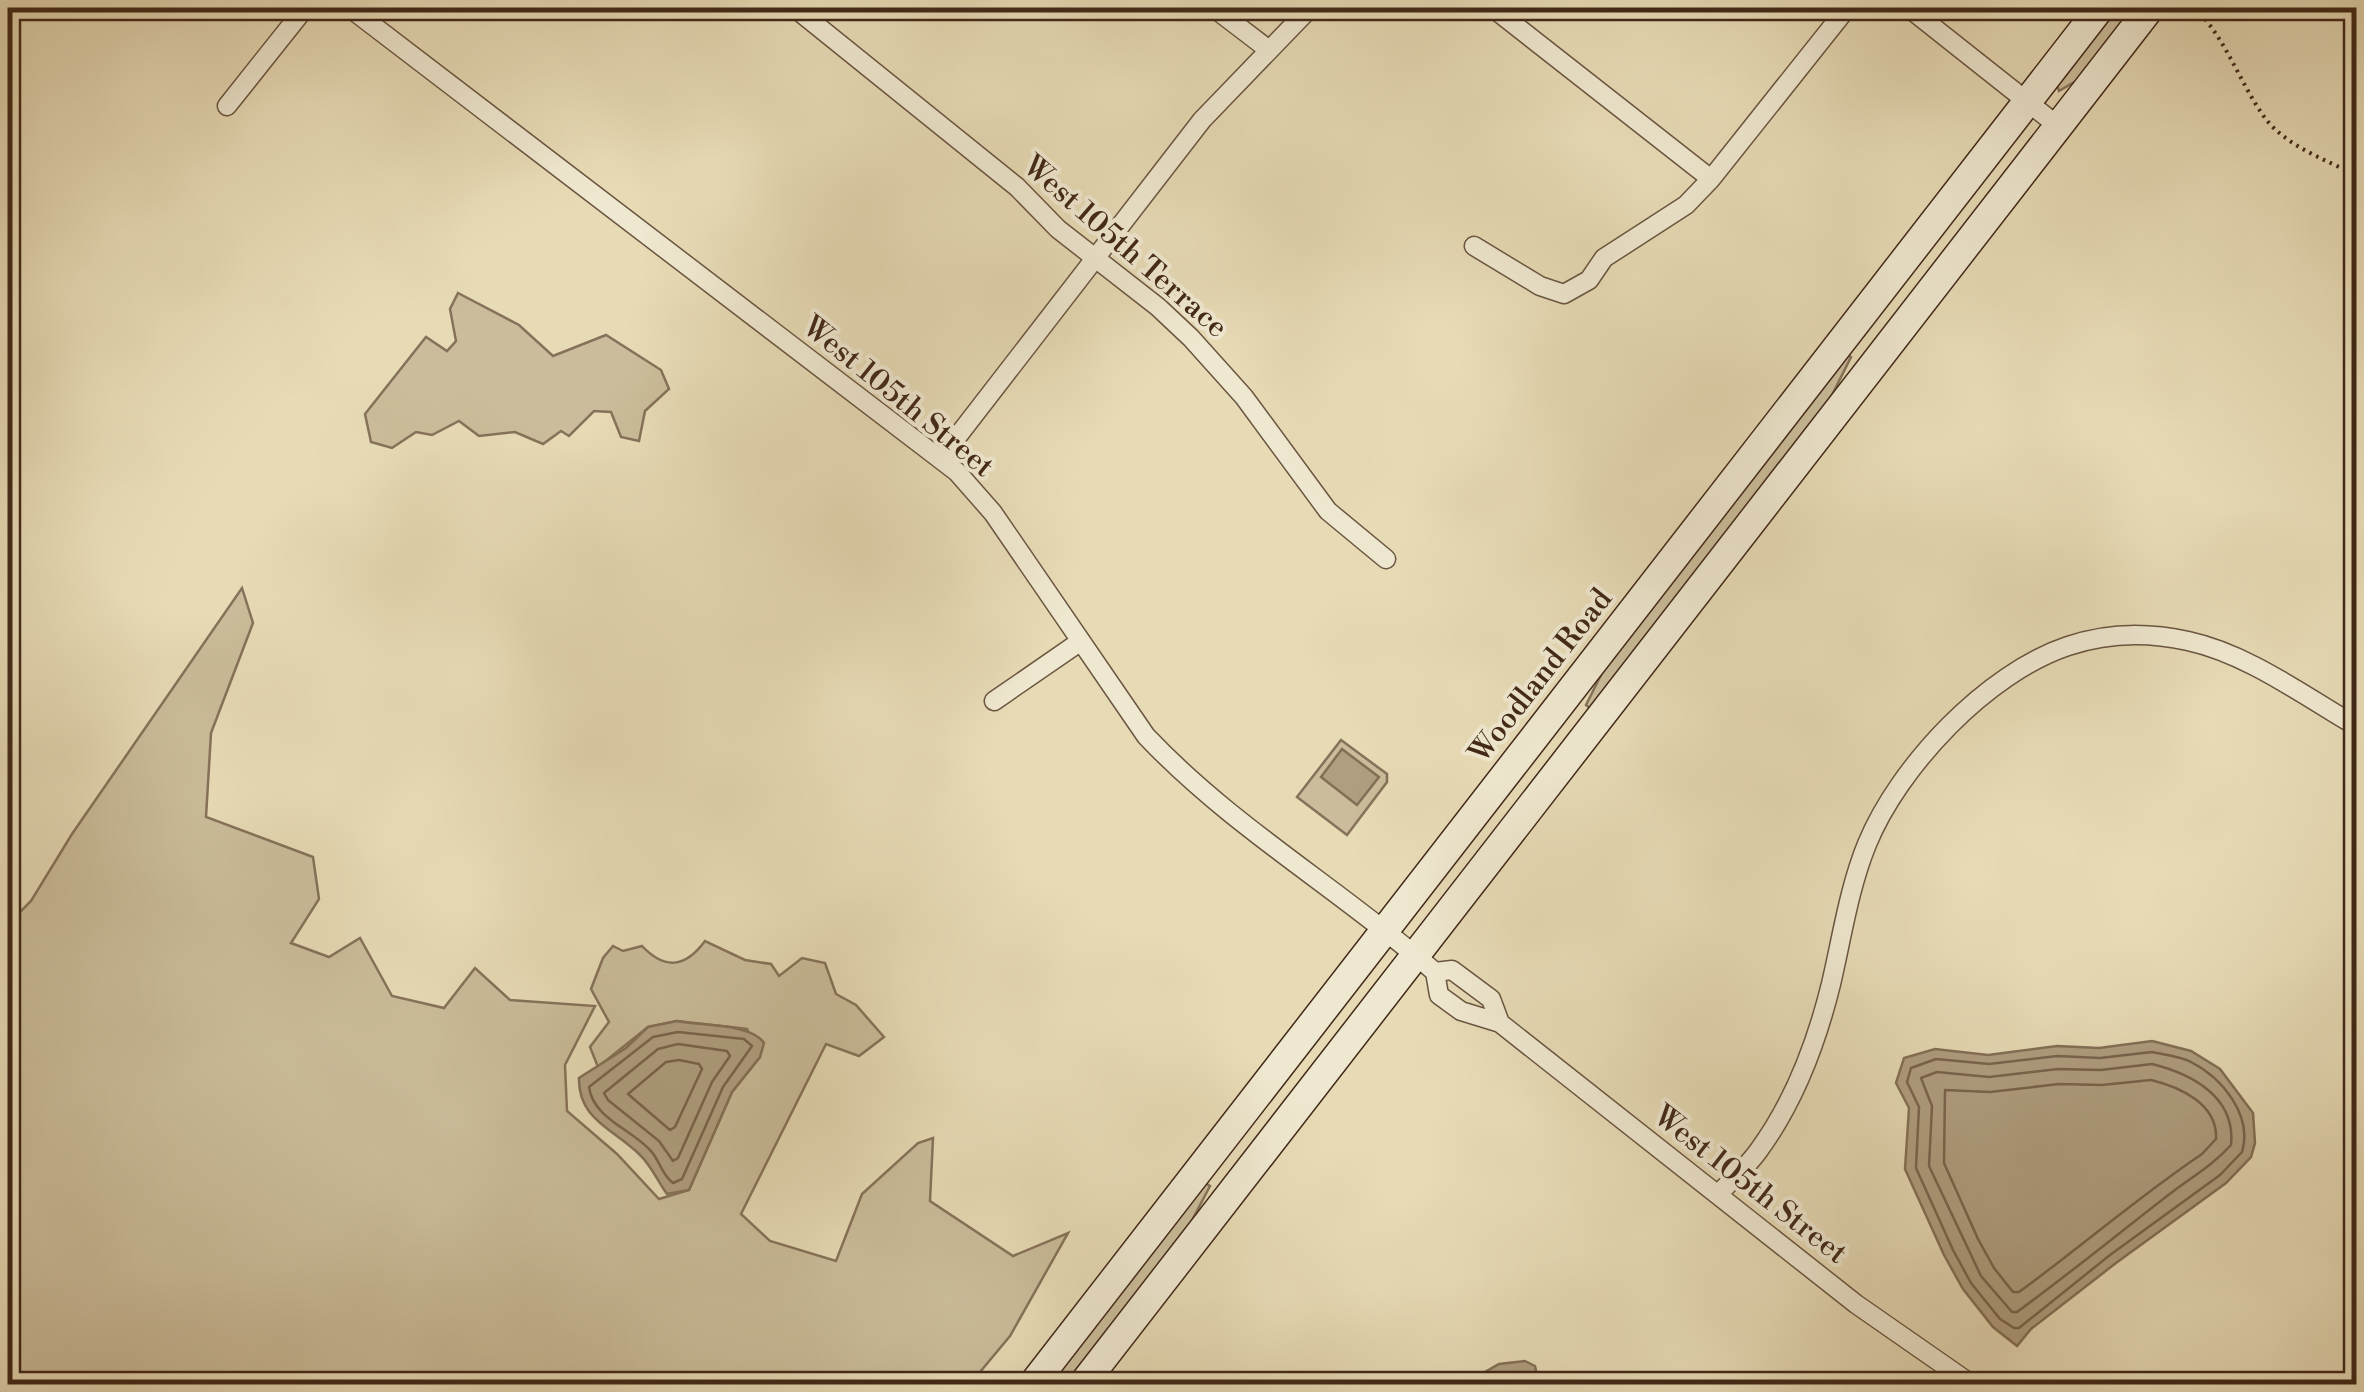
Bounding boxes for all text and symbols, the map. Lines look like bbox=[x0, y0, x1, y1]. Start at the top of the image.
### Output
street label: West 105th Terrace bbox=[1014, 147, 1235, 346]
street label: West 105th Street bbox=[794, 307, 1002, 486]
street label: Woodland Road bbox=[1461, 581, 1621, 771]
street label: West 105th Street bbox=[1645, 1097, 1855, 1273]

